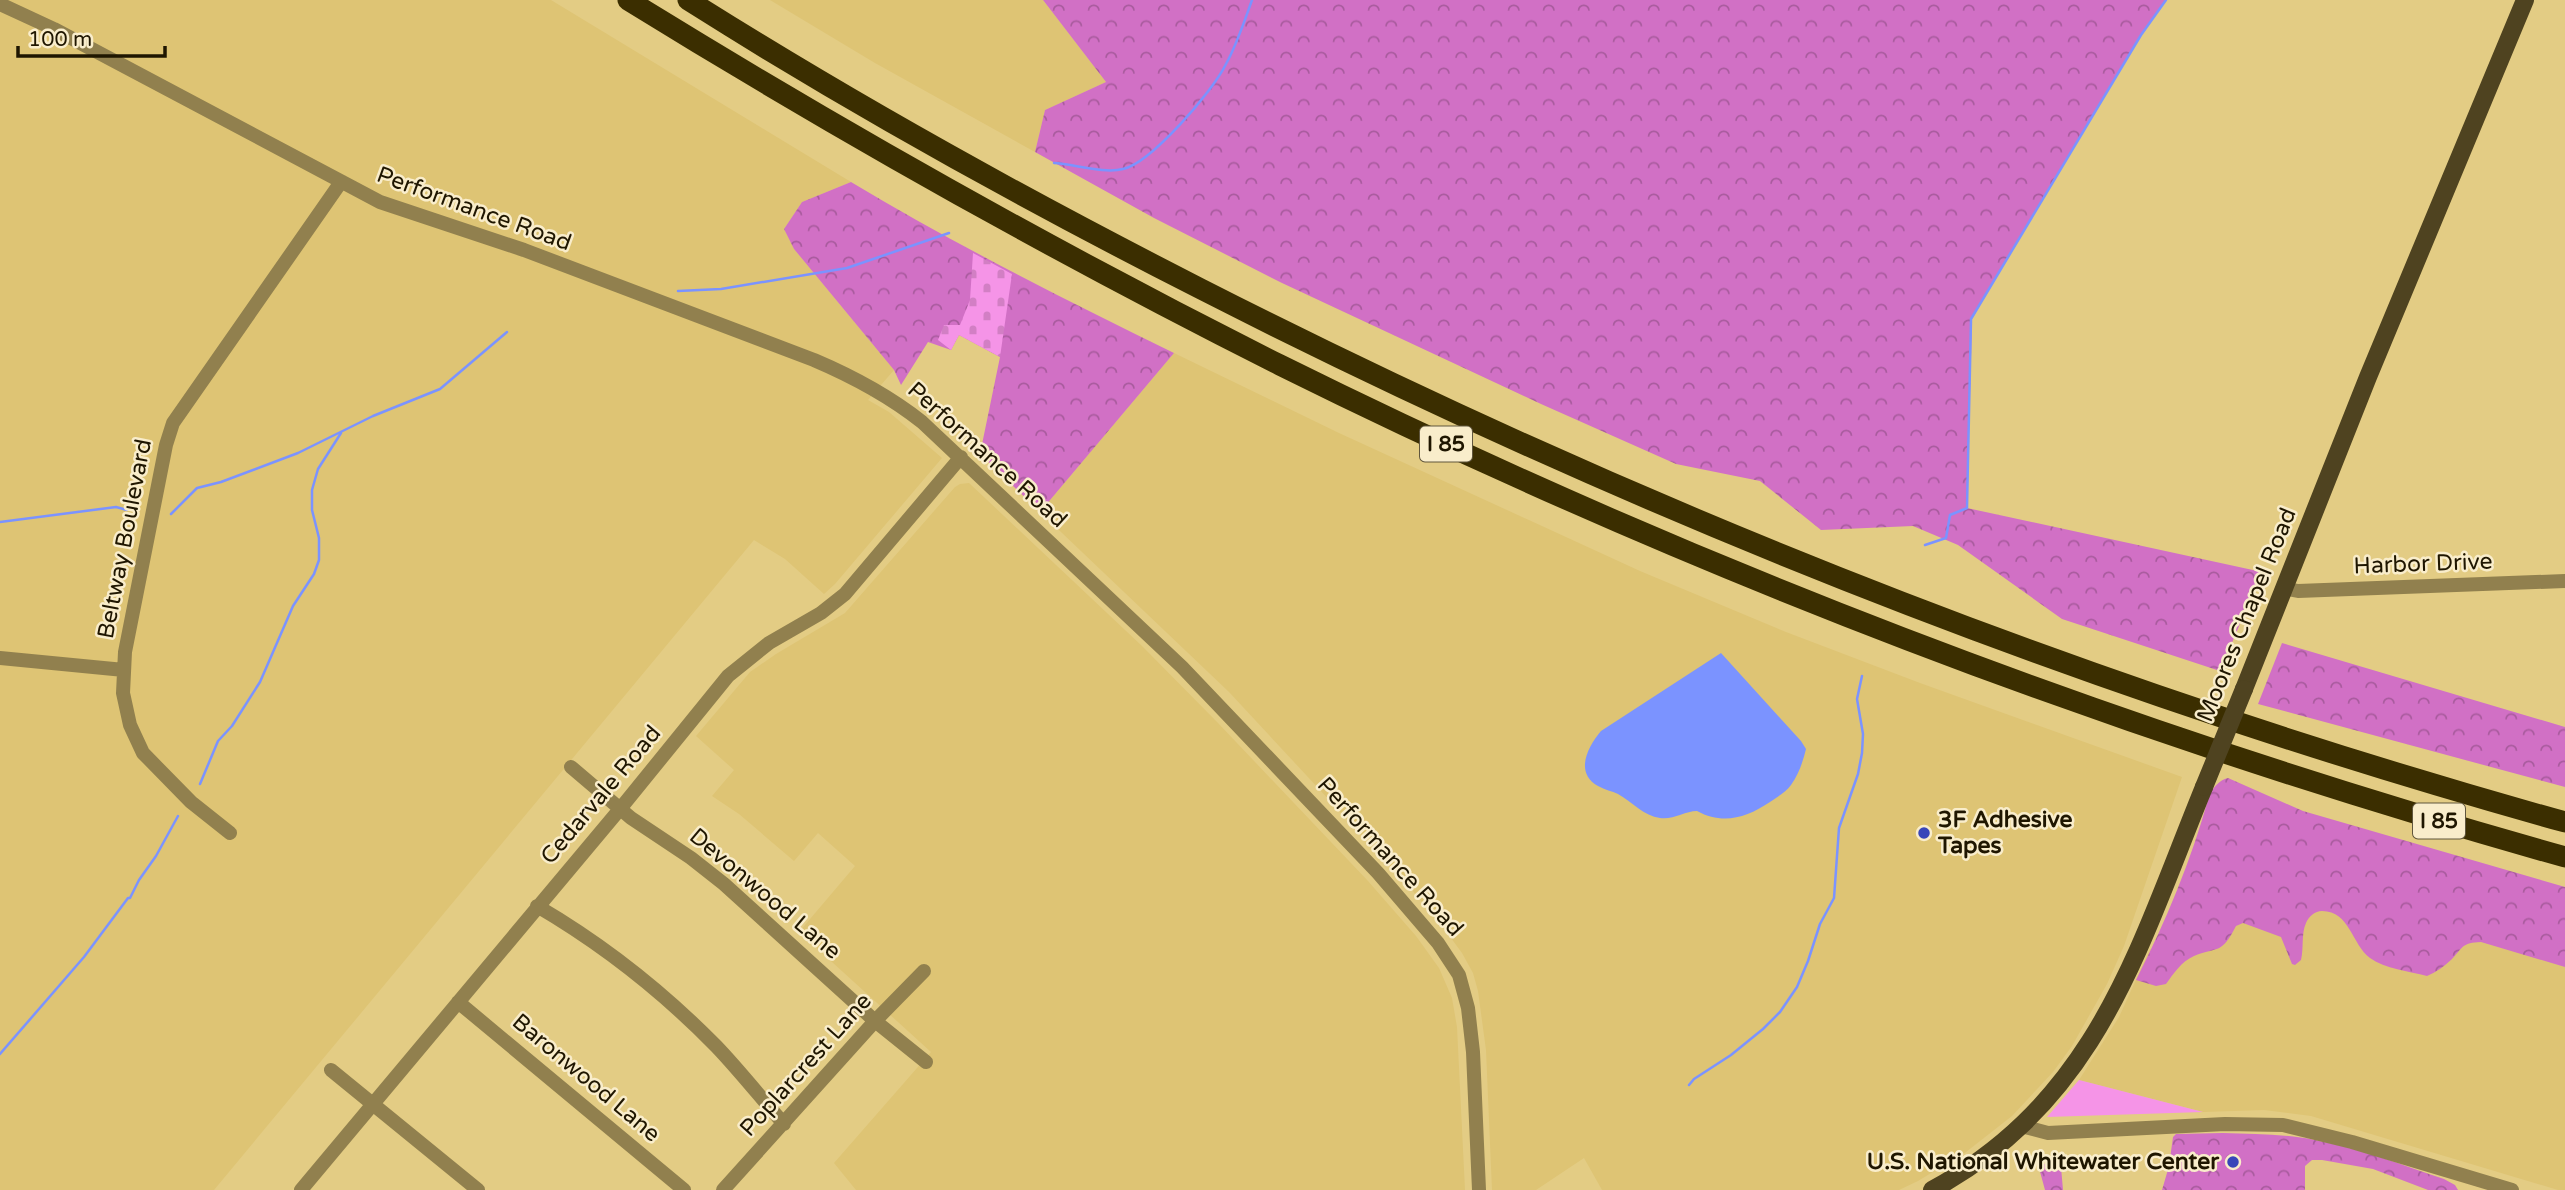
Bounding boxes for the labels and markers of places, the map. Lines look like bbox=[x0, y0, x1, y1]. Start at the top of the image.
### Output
place label: 3F Adhesive Tapes bbox=[1937, 806, 2073, 860]
marker: 3F Adhesive Tapes bbox=[1916, 825, 1932, 841]
place label: U.S. National Whitewater Center bbox=[1867, 1148, 2220, 1176]
marker: U.S. National Whitewater Center bbox=[2225, 1154, 2241, 1170]

